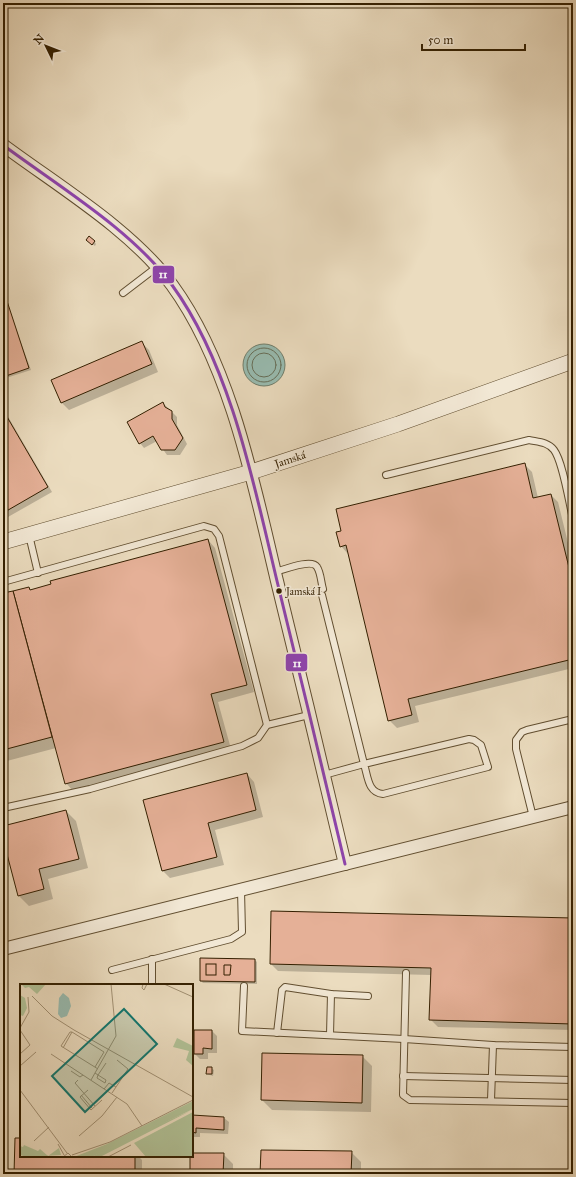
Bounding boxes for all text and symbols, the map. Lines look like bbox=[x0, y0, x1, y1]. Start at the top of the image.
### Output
north arrow bbox=[26, 26, 66, 66]
scale bar bbox=[422, 26, 525, 52]
text: N bbox=[31, 31, 47, 47]
text: 50 m bbox=[428, 33, 453, 47]
line badge: 11 bbox=[152, 265, 175, 284]
text: 11 bbox=[159, 268, 168, 281]
street label: Jamská bbox=[272, 448, 308, 472]
marker: Jamská I bbox=[274, 586, 284, 596]
place label: Jamská I bbox=[285, 586, 321, 599]
line badge: 11 bbox=[285, 653, 308, 672]
text: 11 bbox=[293, 657, 302, 670]
inset map bbox=[20, 984, 193, 1157]

